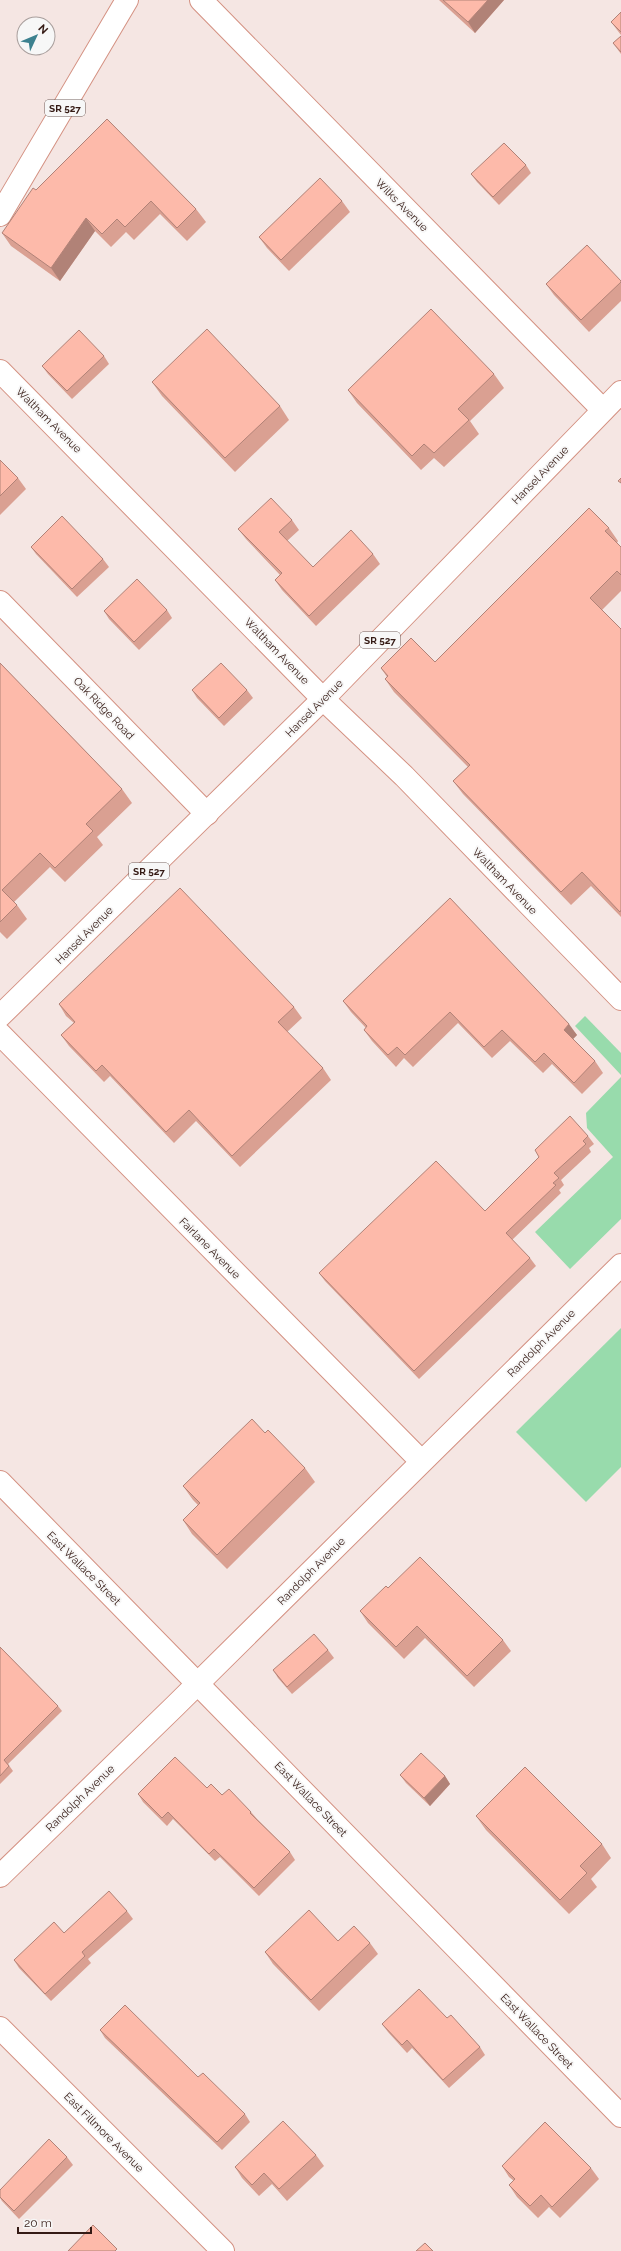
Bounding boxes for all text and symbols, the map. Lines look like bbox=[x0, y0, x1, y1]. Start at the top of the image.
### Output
north arrow bbox=[16, 16, 56, 56]
text: N bbox=[35, 22, 50, 37]
road number: SR 527 bbox=[45, 100, 85, 116]
street label: Wilks Avenue bbox=[373, 176, 431, 235]
street label: Waltham Avenue bbox=[13, 385, 84, 456]
street label: Hansel Avenue bbox=[509, 443, 572, 507]
street label: Waltham Avenue bbox=[242, 615, 312, 688]
road number: SR 527 bbox=[360, 632, 400, 648]
street label: Oak Ridge Road bbox=[71, 674, 137, 742]
street label: Hansel Avenue bbox=[283, 677, 346, 740]
street label: Waltham Avenue bbox=[470, 845, 540, 918]
road number: SR 527 bbox=[129, 863, 169, 879]
street label: Hansel Avenue bbox=[53, 904, 116, 967]
street label: Fairlane Avenue bbox=[176, 1215, 243, 1282]
street label: Randolph Avenue bbox=[505, 1307, 578, 1380]
street label: East Wallace Street bbox=[44, 1529, 123, 1608]
street label: Randolph Avenue bbox=[275, 1535, 348, 1608]
street label: East Wallace Street bbox=[272, 1759, 350, 1840]
street label: Randolph Avenue bbox=[43, 1762, 118, 1834]
street label: East Wallace Street bbox=[498, 1991, 576, 2072]
street label: East Fillmore Avenue bbox=[61, 2090, 147, 2175]
scale bar bbox=[18, 2209, 91, 2235]
text: 20 m bbox=[24, 2216, 52, 2230]

